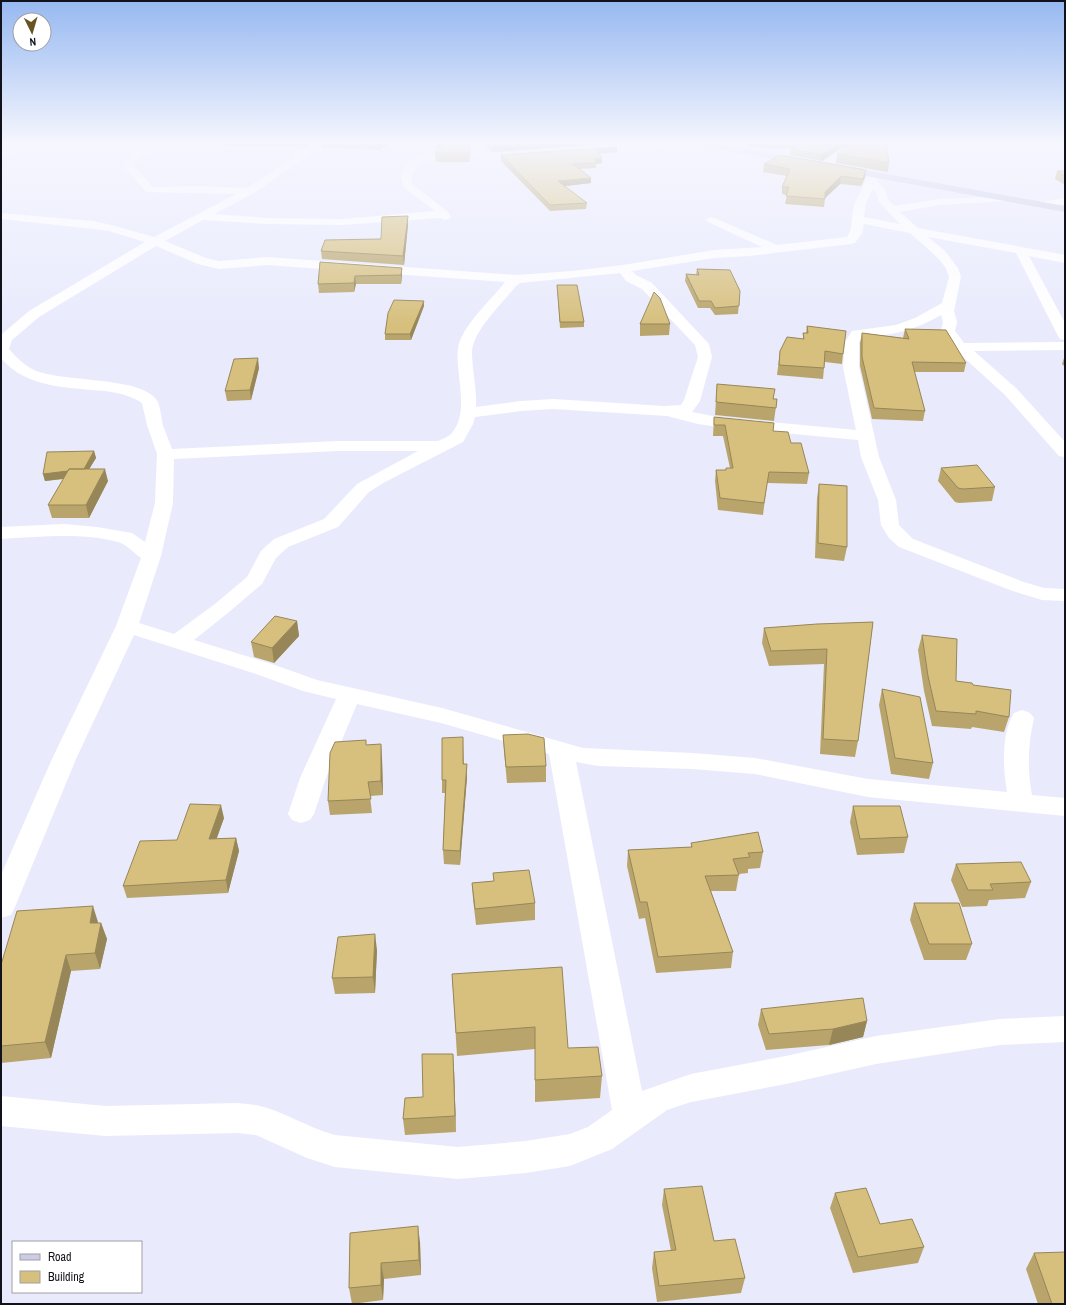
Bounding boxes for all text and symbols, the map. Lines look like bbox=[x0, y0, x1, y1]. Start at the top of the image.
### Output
north arrow bbox=[12, 12, 52, 52]
text: N bbox=[29, 35, 37, 49]
legend bbox=[12, 1241, 142, 1293]
text: Road bbox=[48, 1249, 72, 1265]
text: Building bbox=[48, 1269, 85, 1285]

